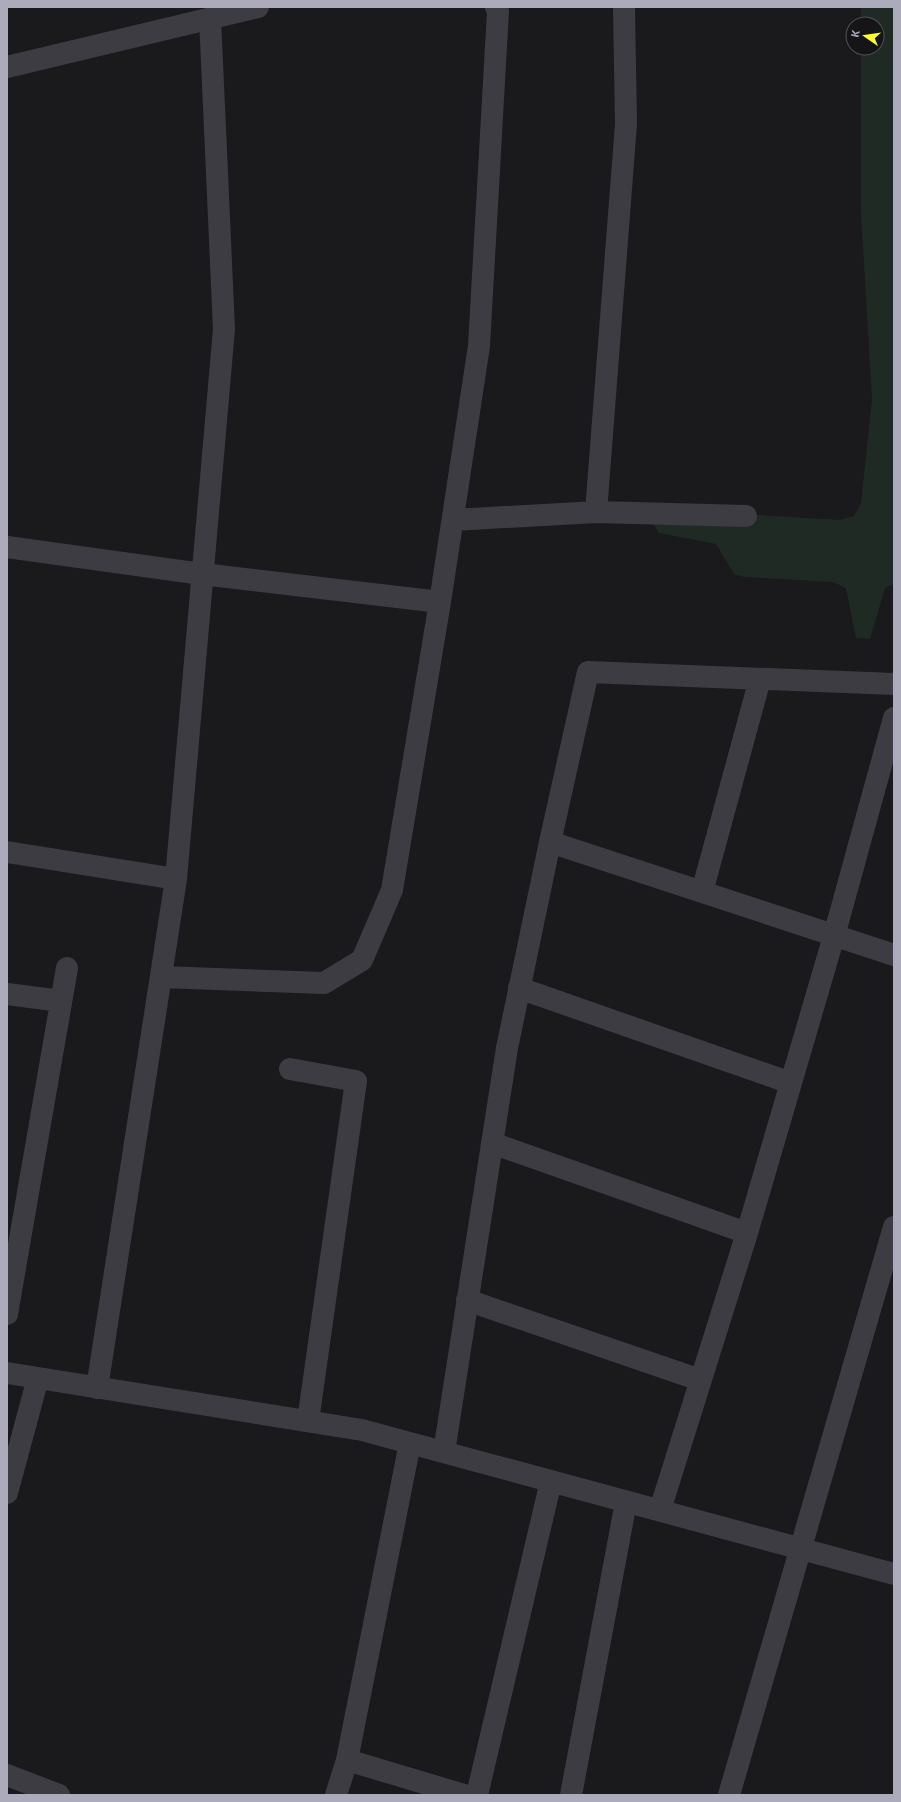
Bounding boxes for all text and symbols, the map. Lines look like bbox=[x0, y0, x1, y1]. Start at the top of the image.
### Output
north arrow bbox=[845, 16, 885, 56]
text: K bbox=[848, 29, 862, 39]

